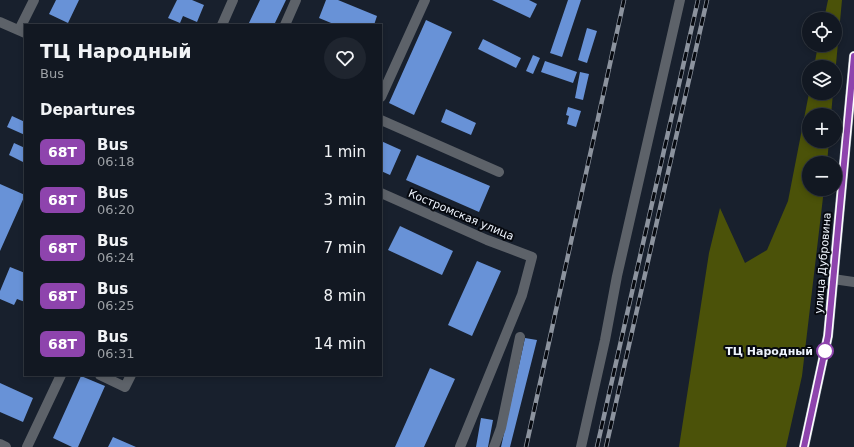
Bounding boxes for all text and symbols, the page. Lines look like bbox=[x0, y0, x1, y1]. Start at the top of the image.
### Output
map controls bbox=[802, 12, 842, 196]
button: locate bbox=[802, 12, 842, 52]
button: heart bbox=[324, 37, 366, 79]
text: ТЦ Народный bbox=[40, 40, 192, 62]
button: layers bbox=[802, 60, 842, 100]
text: Bus bbox=[40, 66, 64, 81]
text: Departures bbox=[40, 101, 135, 119]
button: + bbox=[802, 108, 842, 148]
text: Bus bbox=[97, 136, 128, 154]
text: 1 min bbox=[323, 143, 366, 161]
text: 68Т bbox=[48, 144, 77, 160]
text: 06:18 bbox=[97, 154, 135, 169]
button: − bbox=[802, 156, 842, 196]
text: Bus bbox=[97, 184, 128, 202]
street label: Костромская улица bbox=[406, 187, 516, 243]
text: 3 min bbox=[323, 191, 366, 209]
text: 68Т bbox=[48, 192, 77, 208]
text: 06:20 bbox=[97, 202, 135, 217]
street label: улица Дубровина bbox=[812, 212, 834, 314]
text: Bus bbox=[97, 232, 128, 250]
text: 7 min bbox=[323, 239, 366, 257]
text: 68Т bbox=[48, 240, 77, 256]
text: 06:24 bbox=[97, 250, 135, 265]
text: Bus bbox=[97, 280, 128, 298]
text: 8 min bbox=[323, 287, 366, 305]
text: 68Т bbox=[48, 288, 77, 304]
text: 06:25 bbox=[97, 298, 135, 313]
text: Bus bbox=[97, 328, 128, 346]
text: 14 min bbox=[314, 335, 366, 353]
text: 68Т bbox=[48, 336, 77, 352]
marker: ТЦ Народный bbox=[816, 342, 834, 360]
place label: ТЦ Народный bbox=[725, 345, 813, 358]
text: 06:31 bbox=[97, 346, 135, 361]

